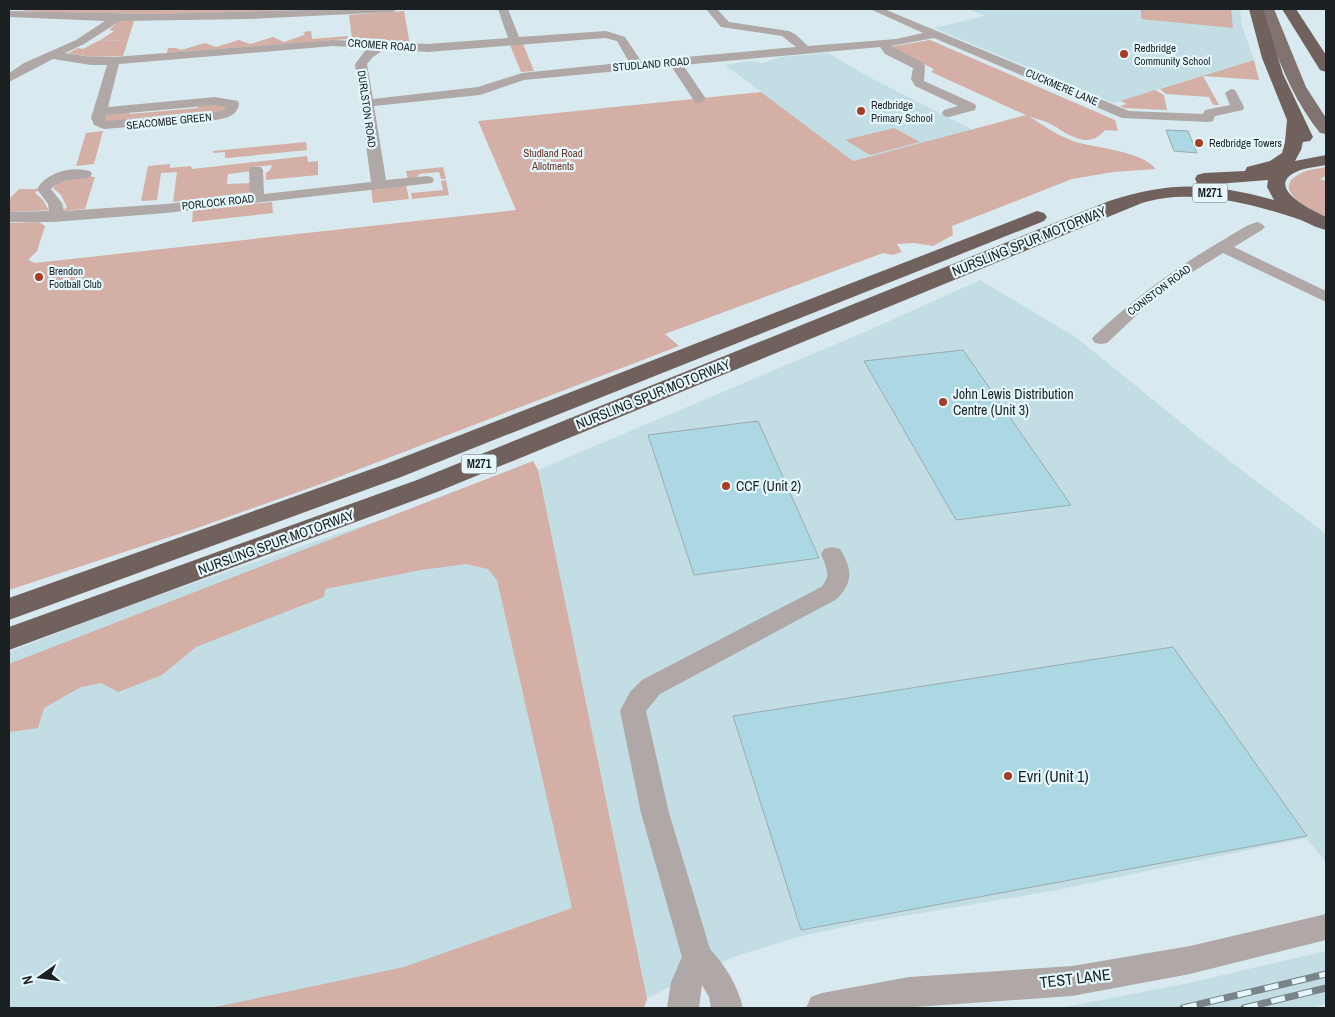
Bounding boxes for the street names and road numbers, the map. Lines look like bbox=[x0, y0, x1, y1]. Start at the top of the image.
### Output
street label: CROMER ROAD bbox=[347, 36, 417, 54]
street label: STUDLAND ROAD bbox=[612, 54, 690, 74]
street label: CUCKMERE LANE bbox=[1024, 65, 1100, 109]
street label: DURLSTON ROAD bbox=[355, 69, 379, 149]
street label: SEACOMBE GREEN bbox=[126, 110, 212, 132]
road number: M271 bbox=[1192, 184, 1228, 202]
street label: PORLOCK ROAD bbox=[181, 191, 255, 213]
street label: NURSLING SPUR MOTORWAY bbox=[949, 202, 1109, 280]
street label: CONISTON ROAD bbox=[1124, 262, 1194, 318]
street label: NURSLING SPUR MOTORWAY bbox=[573, 355, 733, 433]
road number: M271 bbox=[462, 454, 496, 474]
street label: NURSLING SPUR MOTORWAY bbox=[195, 505, 357, 579]
street label: TEST LANE bbox=[1038, 963, 1112, 993]

